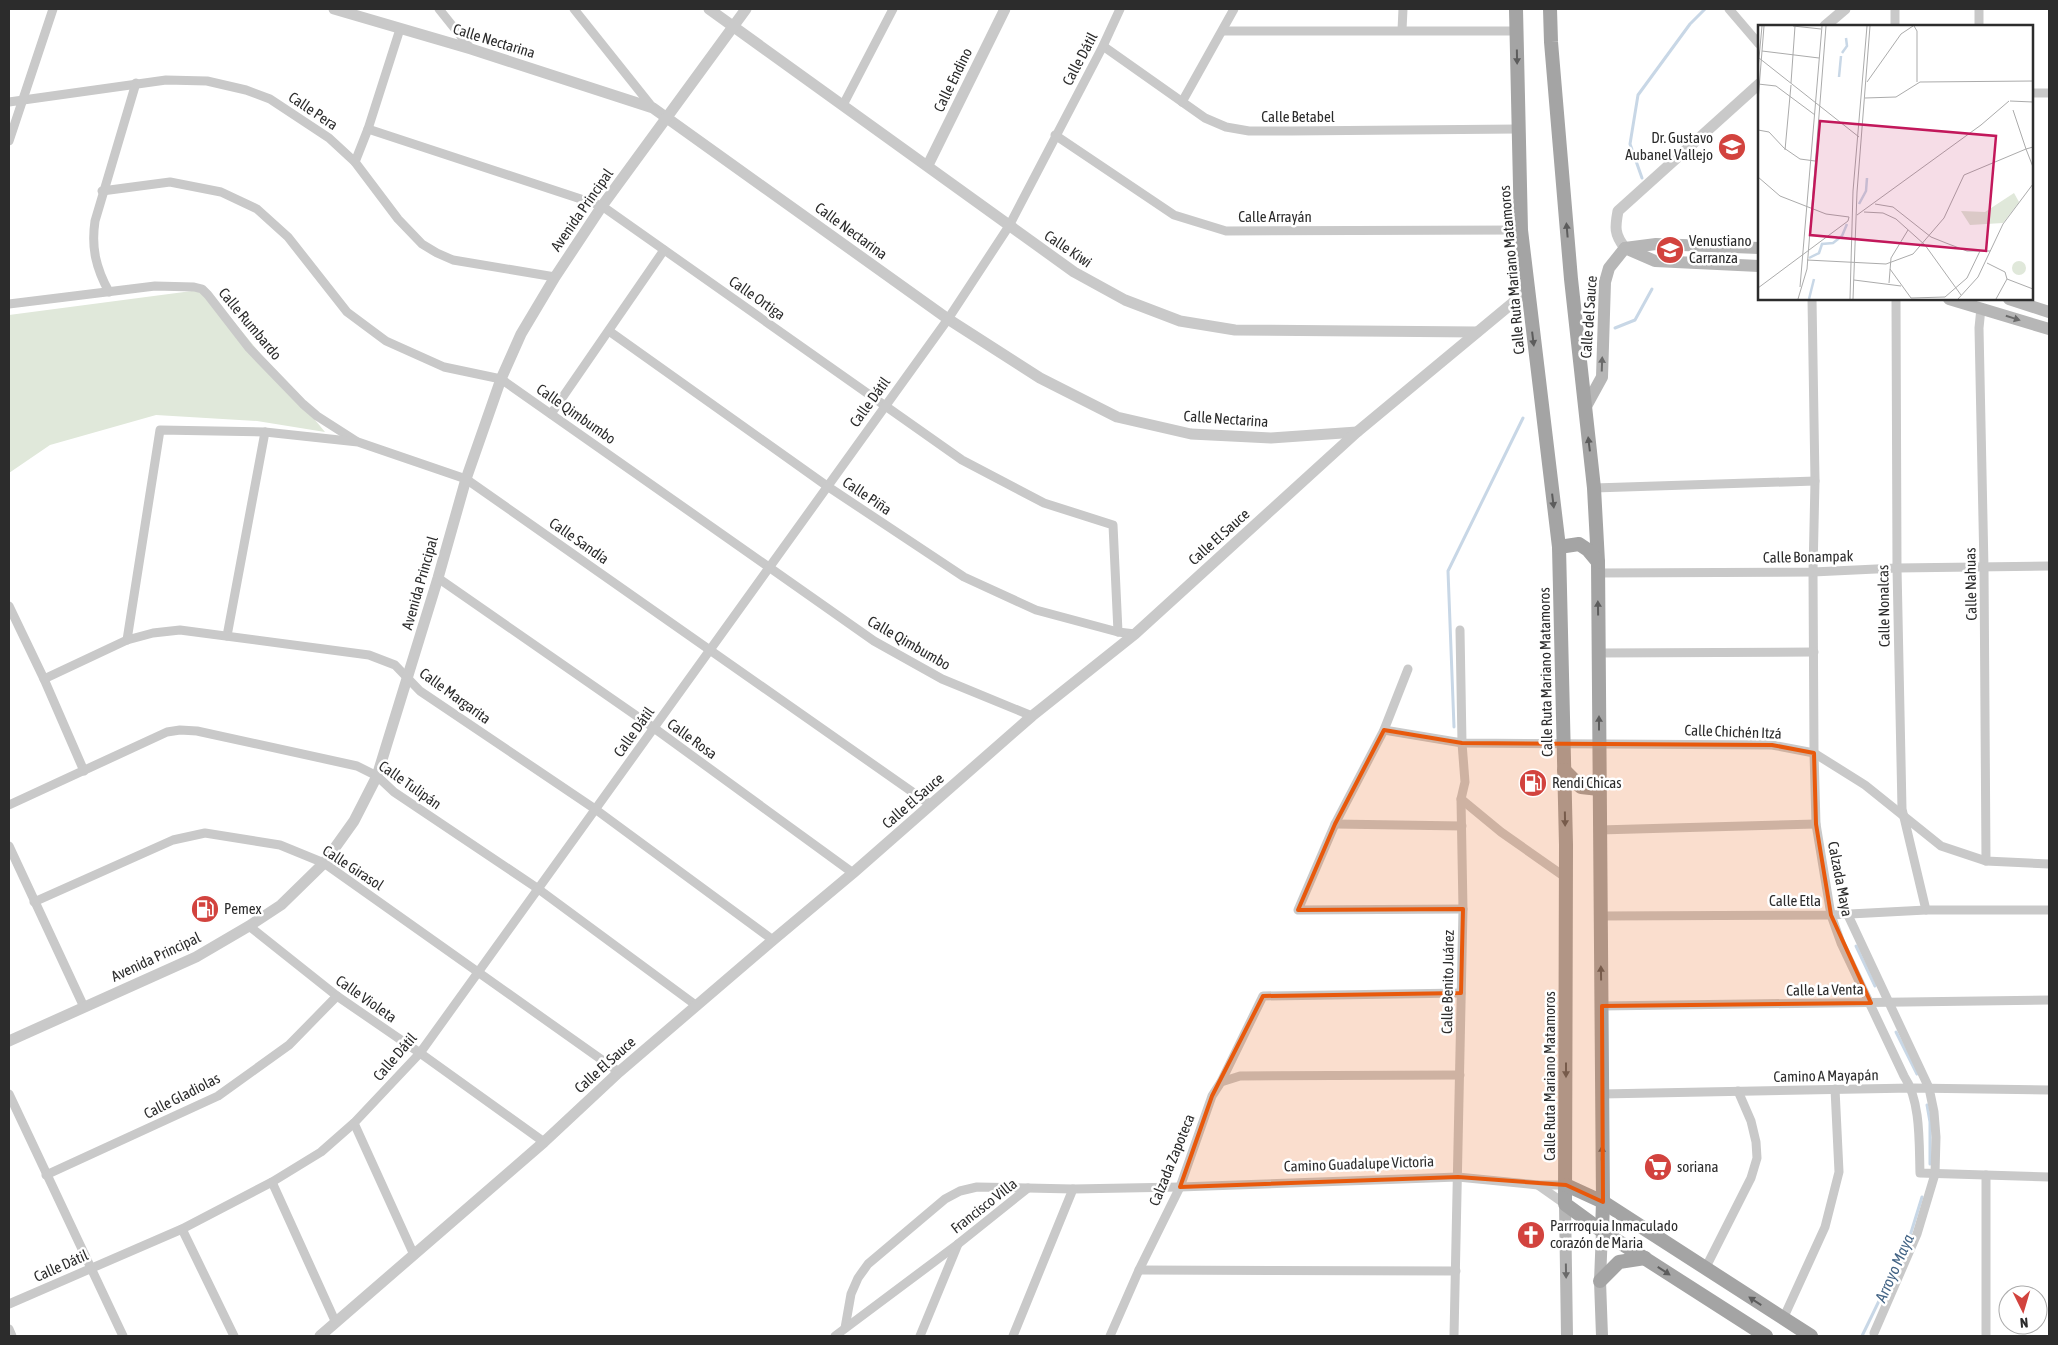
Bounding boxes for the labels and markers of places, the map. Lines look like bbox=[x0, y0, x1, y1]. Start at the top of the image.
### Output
place label: Dr. Gustavo Aubanel Vallejo bbox=[1625, 129, 1713, 163]
school or university icon: Dr. Gustavo Aubanel Vallejo bbox=[1717, 132, 1747, 162]
place label: Venustiano Carranza bbox=[1689, 232, 1752, 266]
school or university icon: Venustiano Carranza bbox=[1655, 235, 1685, 265]
fuel station icon: Rendi Chicas bbox=[1518, 768, 1548, 798]
place label: Rendi Chicas bbox=[1552, 774, 1622, 791]
fuel station icon: Pemex bbox=[190, 894, 220, 924]
place label: Pemex bbox=[224, 900, 262, 917]
supermarket icon: soriana bbox=[1643, 1152, 1673, 1182]
place label: soriana bbox=[1677, 1158, 1718, 1175]
place label: Parrroquia Inmaculado corazón de Maria bbox=[1550, 1217, 1678, 1251]
church icon: Parrroquia Inmaculado corazón de Maria bbox=[1516, 1220, 1546, 1250]

